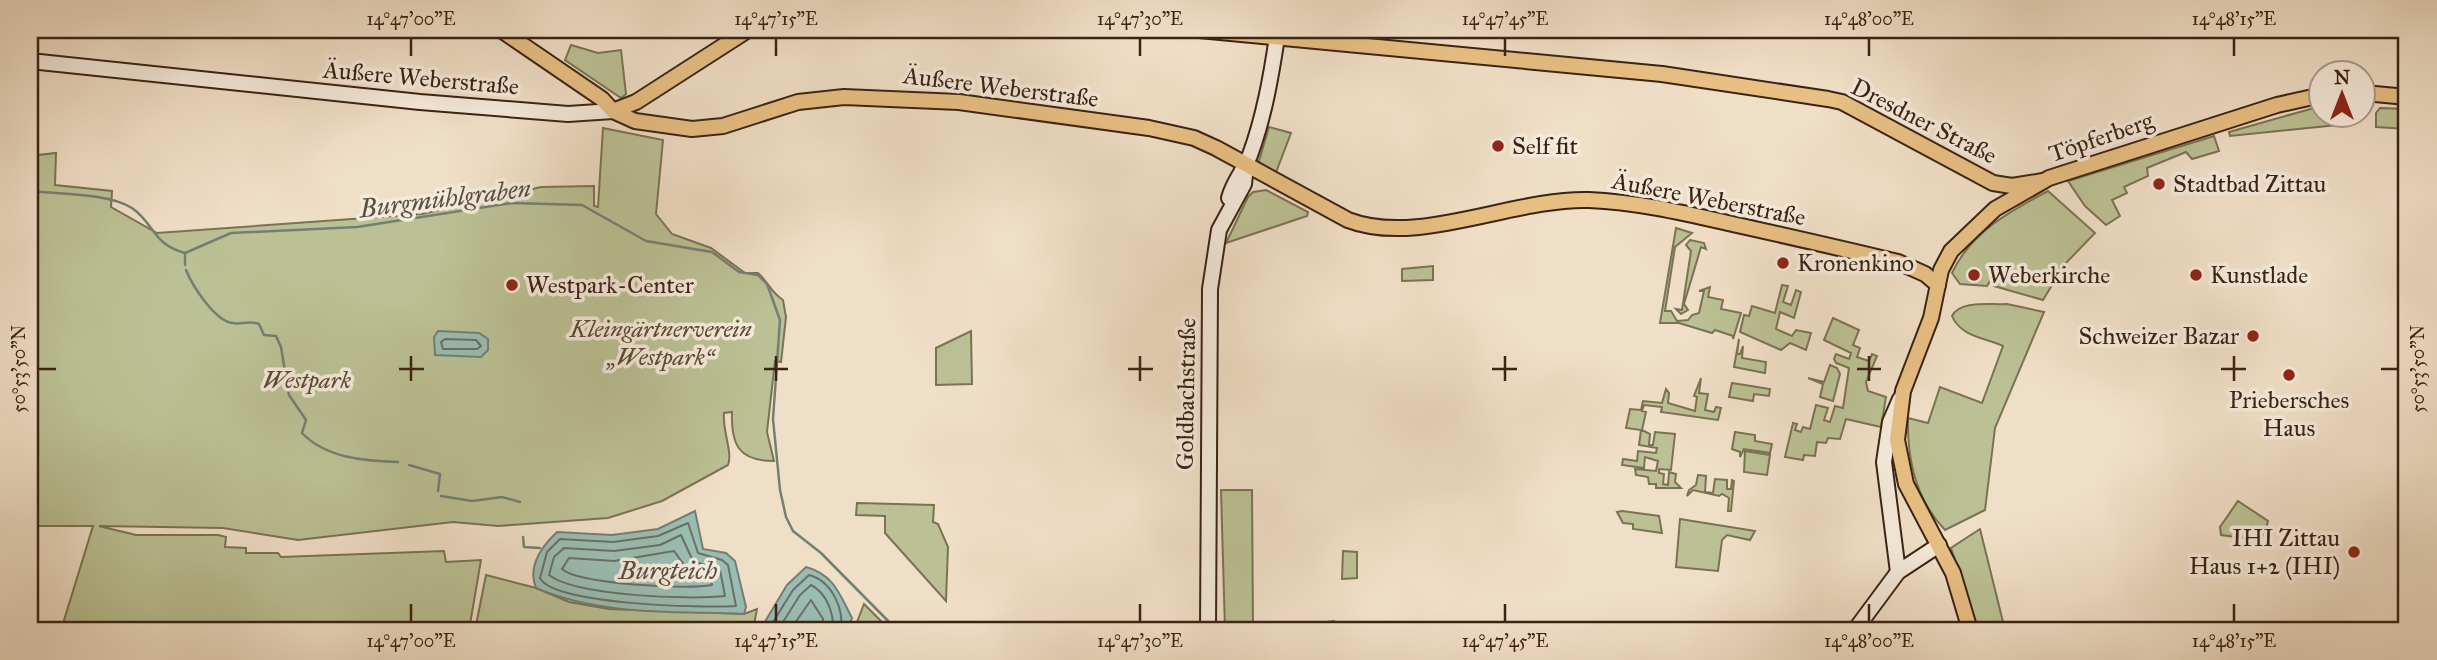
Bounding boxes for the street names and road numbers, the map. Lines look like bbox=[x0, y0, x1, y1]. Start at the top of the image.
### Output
street label: Äußere Weberstraße bbox=[321, 54, 520, 102]
street label: Äußere Weberstraße bbox=[901, 60, 1100, 114]
street label: Dresdner Straße bbox=[1846, 71, 2002, 171]
street label: Töpferberg bbox=[2045, 105, 2158, 169]
street label: Äußere Weberstraße bbox=[1609, 165, 1808, 232]
street label: Goldbachstraße bbox=[1170, 318, 1202, 470]

